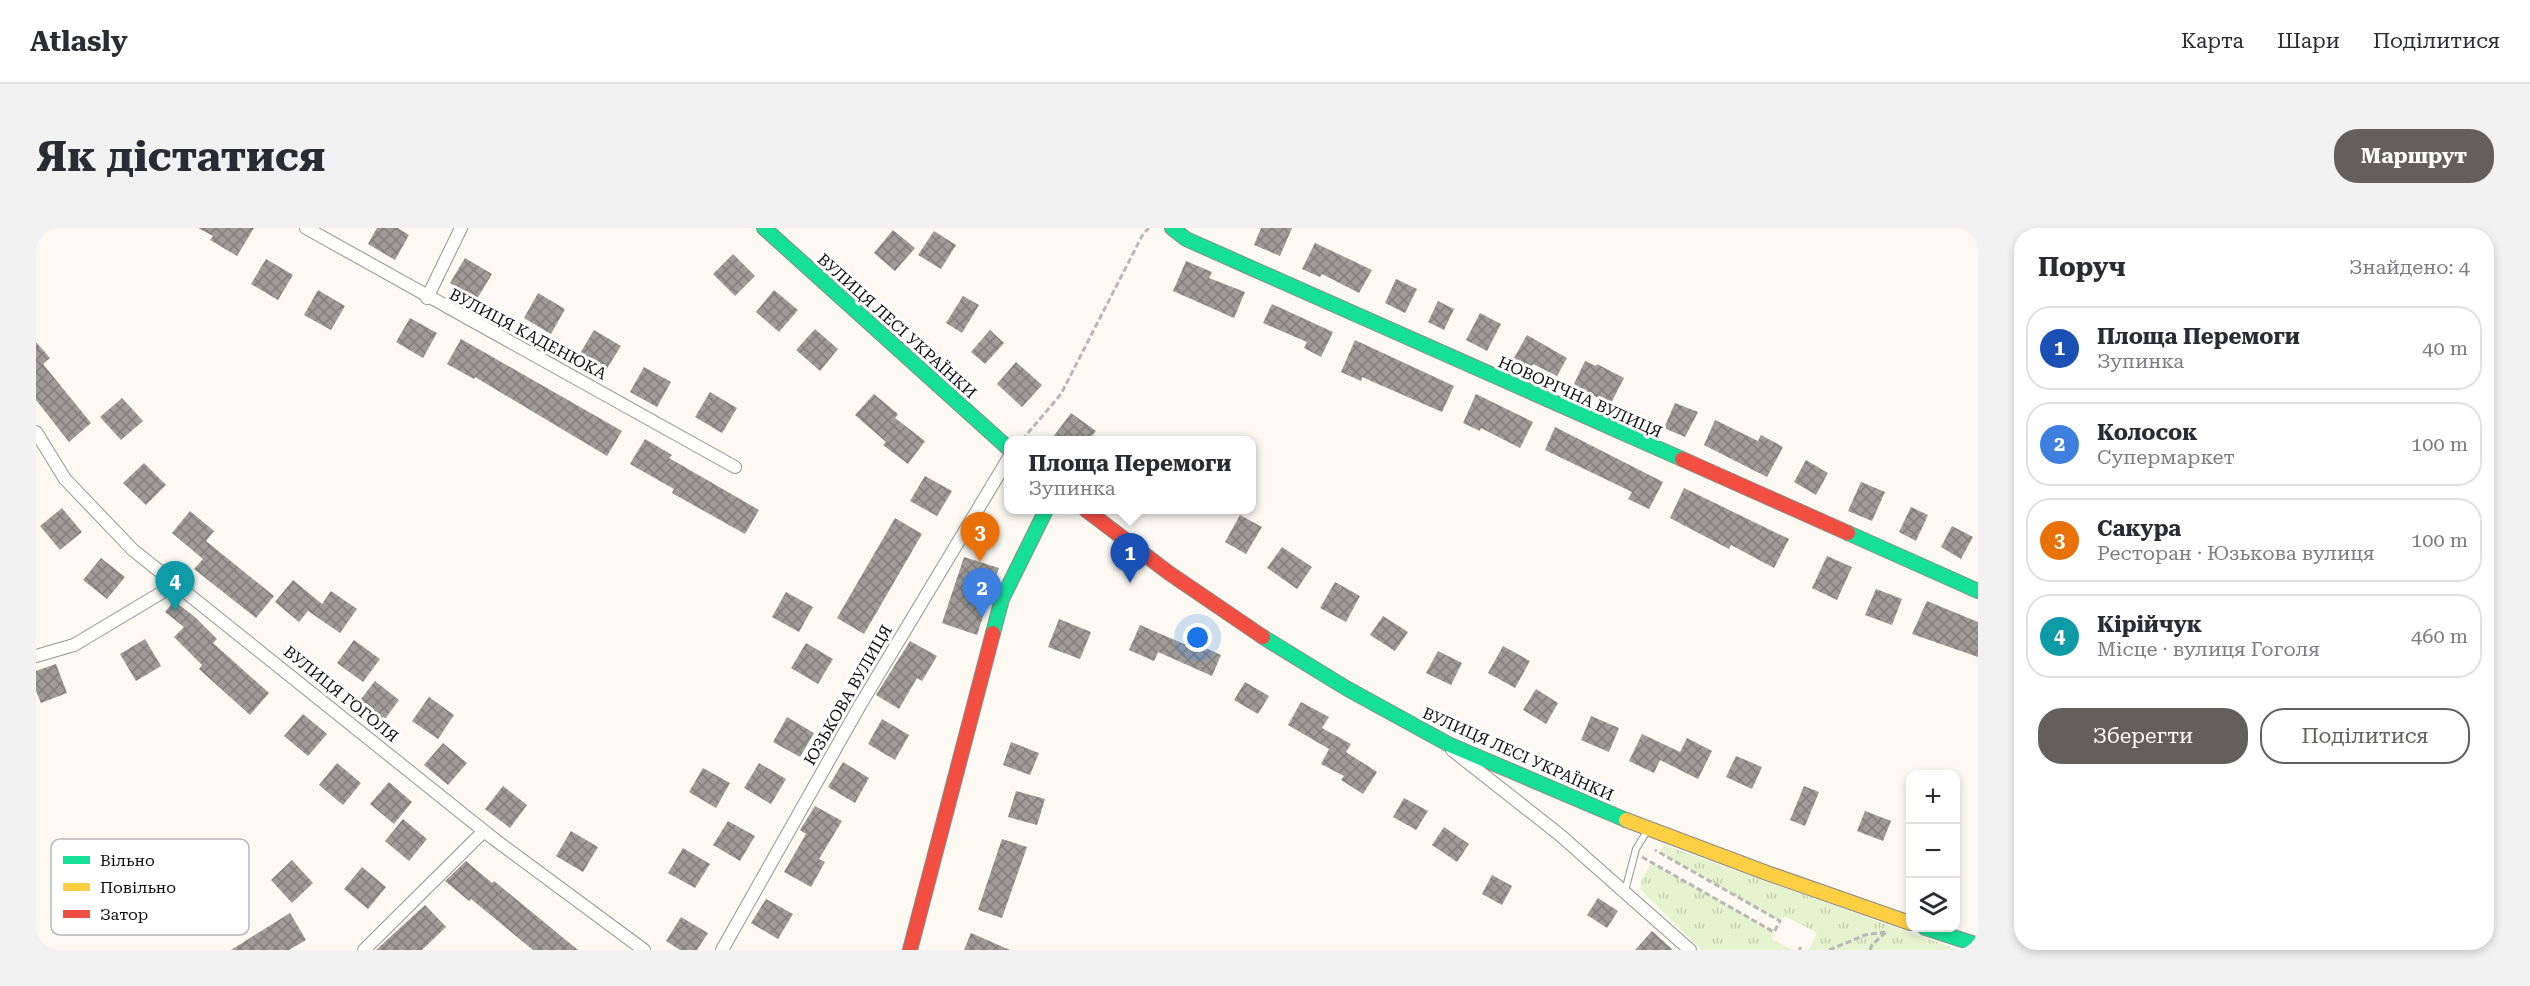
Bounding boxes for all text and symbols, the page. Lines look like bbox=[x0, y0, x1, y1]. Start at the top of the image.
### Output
text: Atlasly bbox=[30, 25, 128, 58]
text: Карта bbox=[2181, 29, 2244, 53]
text: Шари bbox=[2277, 29, 2340, 53]
text: Поділитися bbox=[2373, 29, 2500, 53]
button: Маршрут bbox=[2334, 129, 2494, 183]
text: Як дістатися bbox=[36, 132, 325, 181]
street label: ВУЛИЦЯ ЛЕСІ УКРАЇНКИ bbox=[814, 250, 980, 402]
text: Поруч bbox=[2038, 252, 2126, 282]
text: Знайдено: 4 bbox=[2349, 255, 2470, 279]
street label: ВУЛИЦЯ КАДЕНЮКА bbox=[446, 284, 611, 384]
text: Площа Перемоги bbox=[2097, 324, 2300, 349]
text: 1 bbox=[2054, 336, 2065, 360]
text: 40 m bbox=[2422, 336, 2468, 360]
text: Зупинка bbox=[2097, 349, 2184, 373]
street label: НОВОРІЧНА ВУЛИЦЯ bbox=[1495, 352, 1665, 442]
text: Колосок bbox=[2097, 420, 2198, 445]
text: 2 bbox=[2054, 432, 2065, 456]
text: 100 m bbox=[2411, 432, 2468, 456]
popup bbox=[1004, 436, 1256, 514]
text: Супермаркет bbox=[2097, 445, 2235, 469]
text: Площа Перемоги bbox=[1029, 451, 1231, 476]
text: Зупинка bbox=[1029, 476, 1116, 500]
pin: 3 bbox=[960, 512, 1000, 562]
text: Сакура bbox=[2097, 516, 2181, 541]
text: 3 bbox=[2054, 528, 2065, 552]
text: 100 m bbox=[2411, 528, 2468, 552]
pin: 1 bbox=[1110, 534, 1150, 583]
text: Ресторан · Юзькова вулиця bbox=[2097, 541, 2375, 565]
pin: 4 bbox=[156, 562, 194, 611]
pin: 2 bbox=[962, 568, 1002, 618]
text: Кірійчук bbox=[2097, 612, 2202, 637]
street label: ЮЗЬКОВА ВУЛИЦЯ bbox=[800, 622, 896, 768]
your location bbox=[1183, 623, 1212, 652]
text: 4 bbox=[2054, 624, 2065, 648]
text: 460 m bbox=[2411, 624, 2468, 648]
text: Місце · вулиця Гоголя bbox=[2097, 637, 2320, 661]
street label: ВУЛИЦЯ ГОГОЛЯ bbox=[280, 642, 402, 746]
street label: ВУЛИЦЯ ЛЕСІ УКРАЇНКИ bbox=[1420, 703, 1616, 805]
button: Зберегти bbox=[2038, 708, 2248, 764]
button: Поділитися bbox=[2260, 708, 2470, 764]
map controls bbox=[1906, 770, 1960, 932]
button: + bbox=[1906, 770, 1960, 824]
button: − bbox=[1906, 824, 1960, 878]
legend bbox=[51, 839, 249, 935]
text: Вільно bbox=[100, 851, 155, 870]
text: Повільно bbox=[100, 878, 176, 897]
button: layers bbox=[1906, 878, 1960, 932]
text: Затор bbox=[100, 905, 148, 924]

